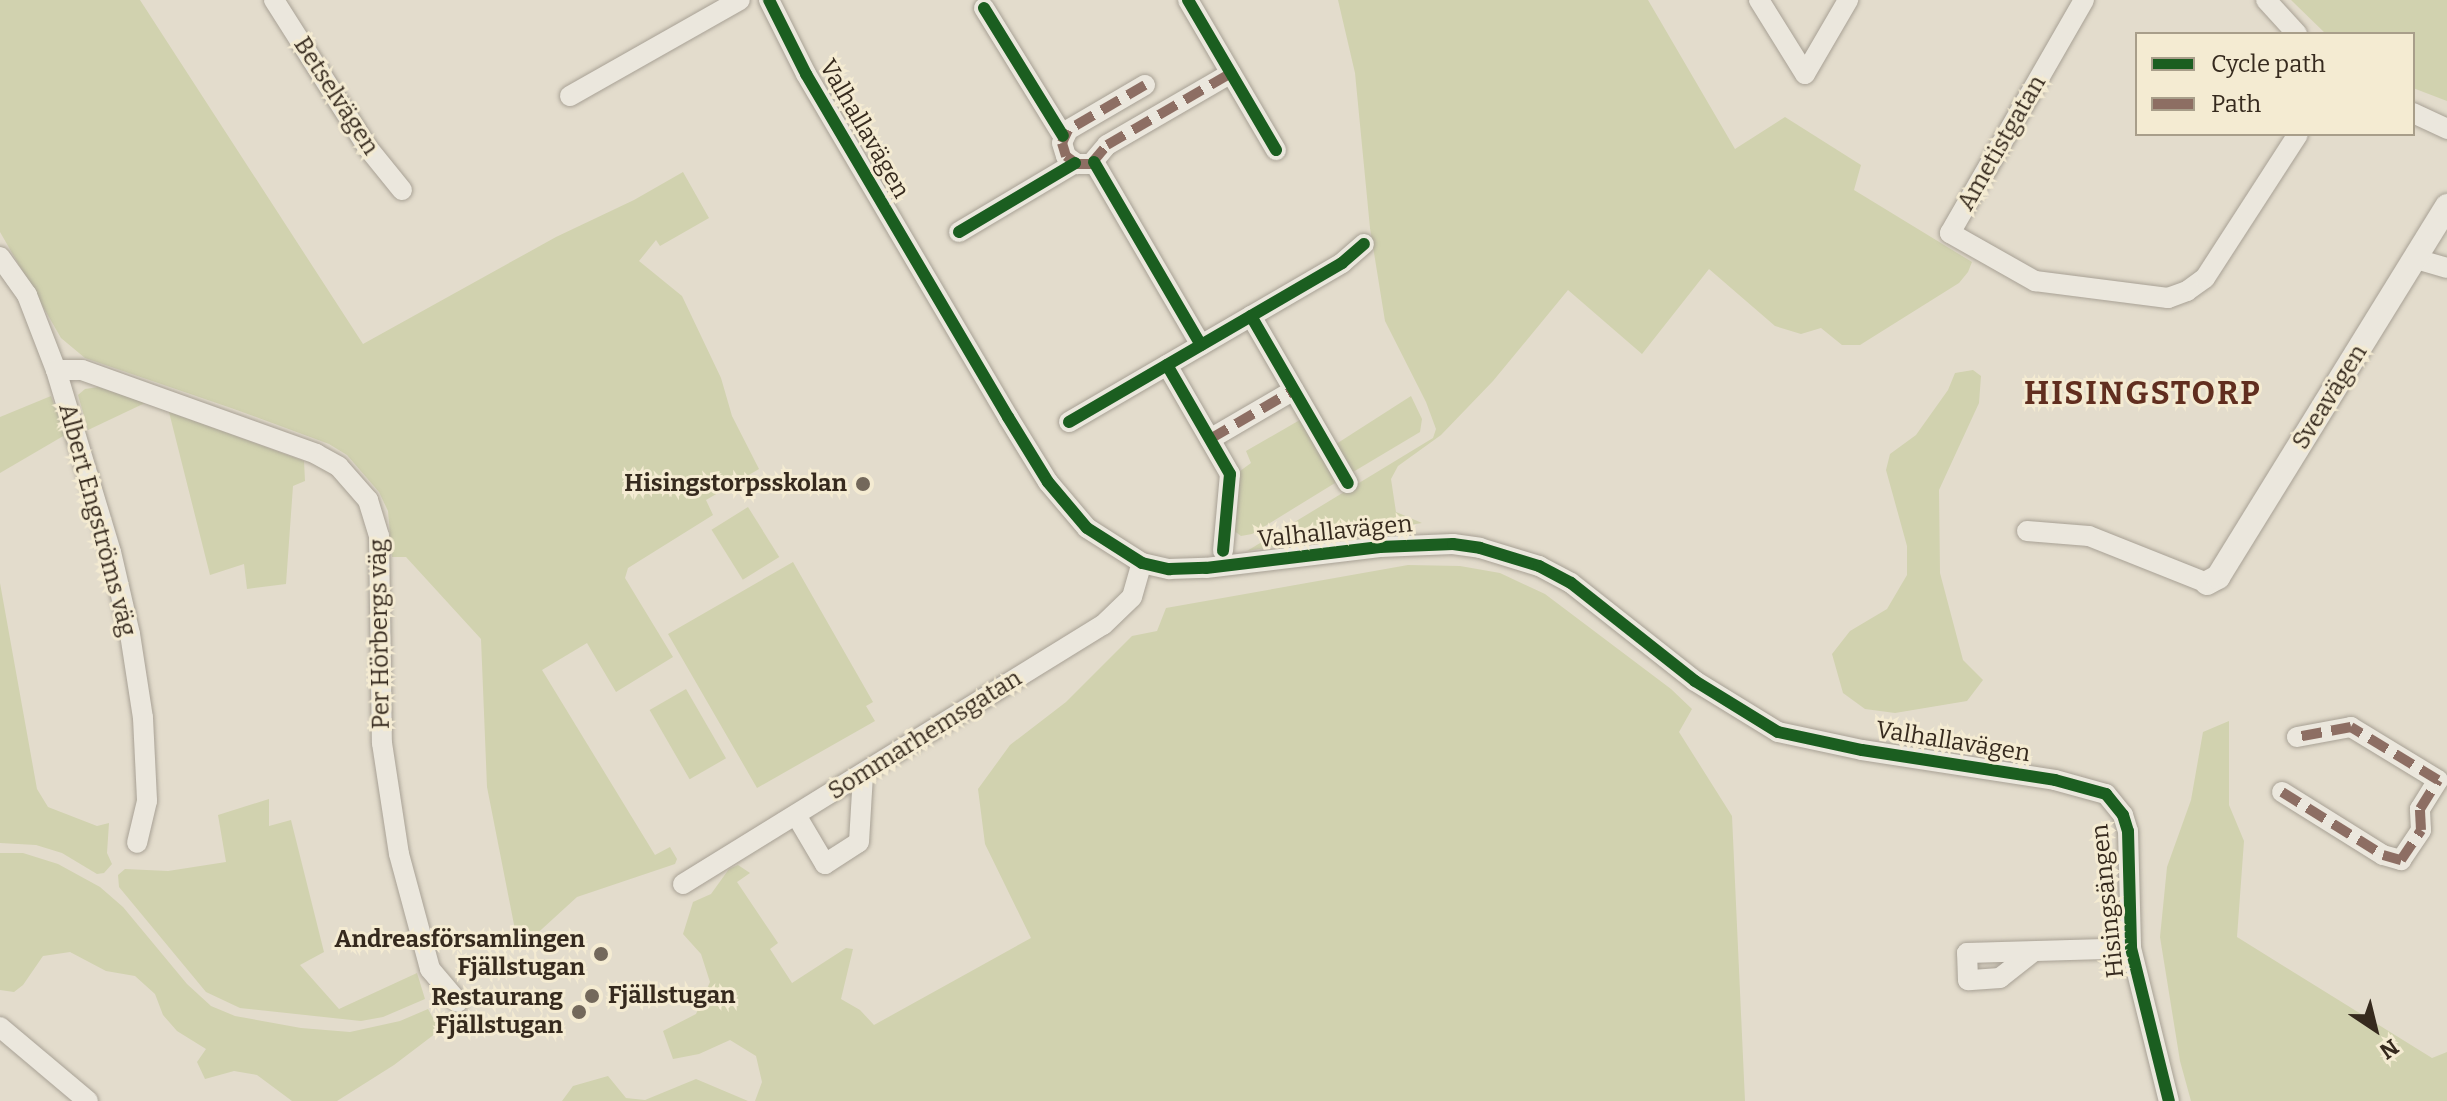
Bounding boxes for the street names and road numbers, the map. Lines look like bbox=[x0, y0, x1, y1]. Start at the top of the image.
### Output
street label: Betselvägen bbox=[287, 32, 385, 160]
street label: Valhallavägen bbox=[813, 54, 915, 204]
street label: Ametistgatan bbox=[1952, 70, 2052, 216]
street label: Sveavägen bbox=[2287, 339, 2373, 455]
street label: Albert Engströms väg bbox=[52, 401, 142, 639]
street label: Valhallavägen bbox=[1256, 510, 1414, 554]
street label: Per Hörbergs väg bbox=[364, 539, 396, 729]
street label: Sommarhemsgatan bbox=[823, 664, 1027, 806]
street label: Valhallavägen bbox=[1874, 716, 2032, 768]
street label: Hisingsängen bbox=[2086, 823, 2130, 979]

